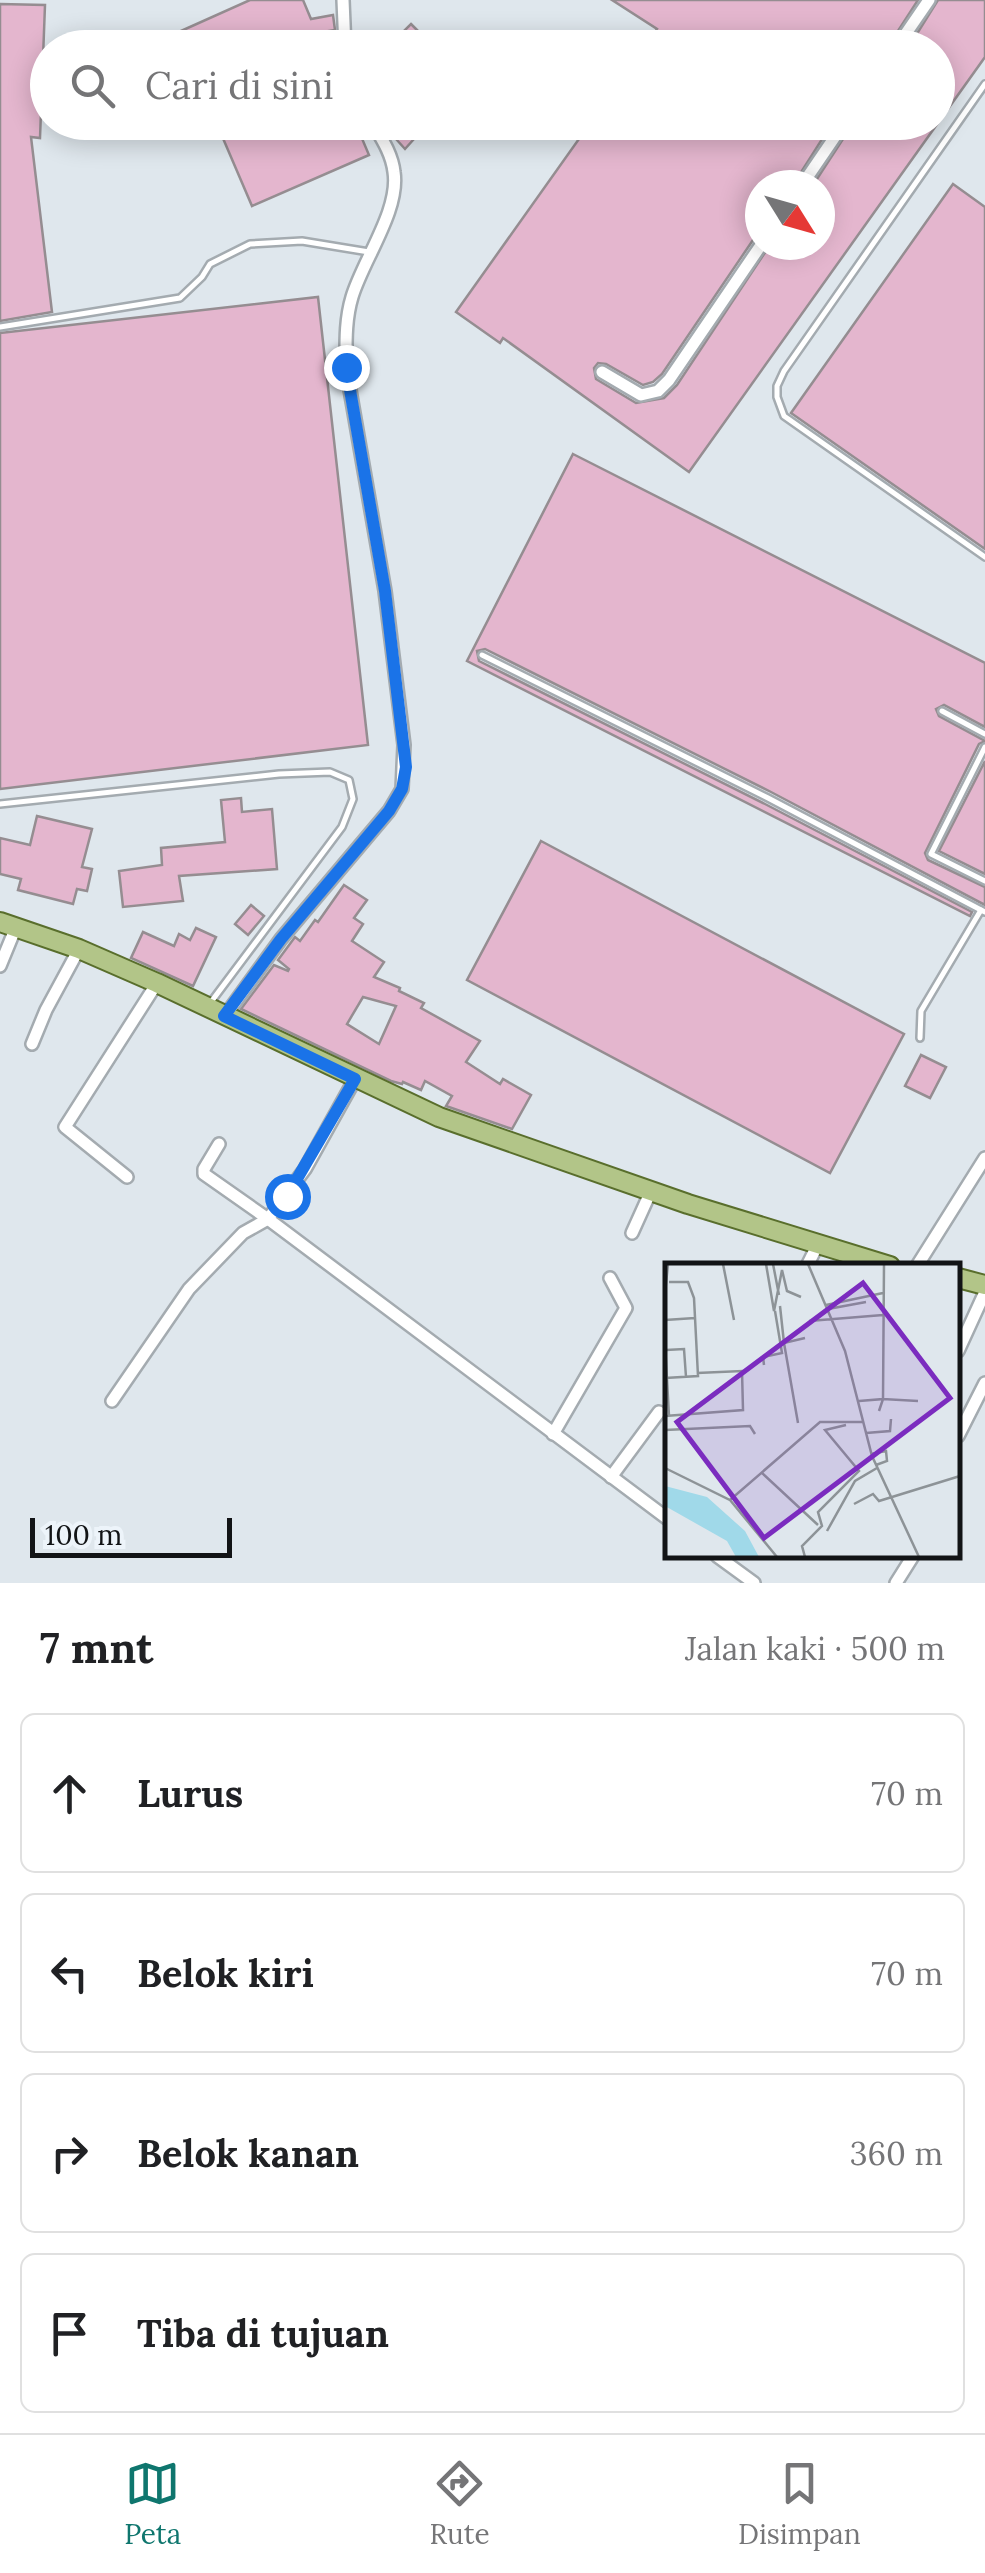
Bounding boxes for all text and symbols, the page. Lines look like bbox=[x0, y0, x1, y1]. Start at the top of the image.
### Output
search box bbox=[30, 30, 955, 140]
icon: search bbox=[65, 58, 120, 113]
text: Cari di sini bbox=[145, 61, 334, 109]
north arrow bbox=[745, 170, 835, 260]
route end bbox=[324, 345, 370, 391]
route start bbox=[265, 1174, 311, 1220]
inset map bbox=[665, 1263, 960, 1558]
scale bar bbox=[30, 1513, 232, 1558]
text: 100 m bbox=[45, 1517, 122, 1553]
text: 7 mnt bbox=[40, 1621, 153, 1675]
text: Jalan kaki · 500 m bbox=[685, 1628, 945, 1669]
icon: ahead bbox=[42, 1766, 97, 1821]
text: Lurus bbox=[137, 1769, 243, 1817]
text: 70 m bbox=[871, 1773, 943, 1814]
icon: left bbox=[42, 1946, 97, 2001]
text: Belok kiri bbox=[137, 1949, 314, 1997]
text: 70 m bbox=[871, 1953, 943, 1994]
icon: right bbox=[42, 2126, 97, 2181]
text: Belok kanan bbox=[137, 2129, 359, 2177]
text: 360 m bbox=[850, 2133, 943, 2174]
icon: arrive bbox=[42, 2306, 97, 2361]
text: Tiba di tujuan bbox=[137, 2309, 389, 2357]
tab: Peta bbox=[124, 2456, 181, 2552]
tab: Rute bbox=[429, 2456, 490, 2552]
tab: Disimpan bbox=[738, 2456, 861, 2552]

